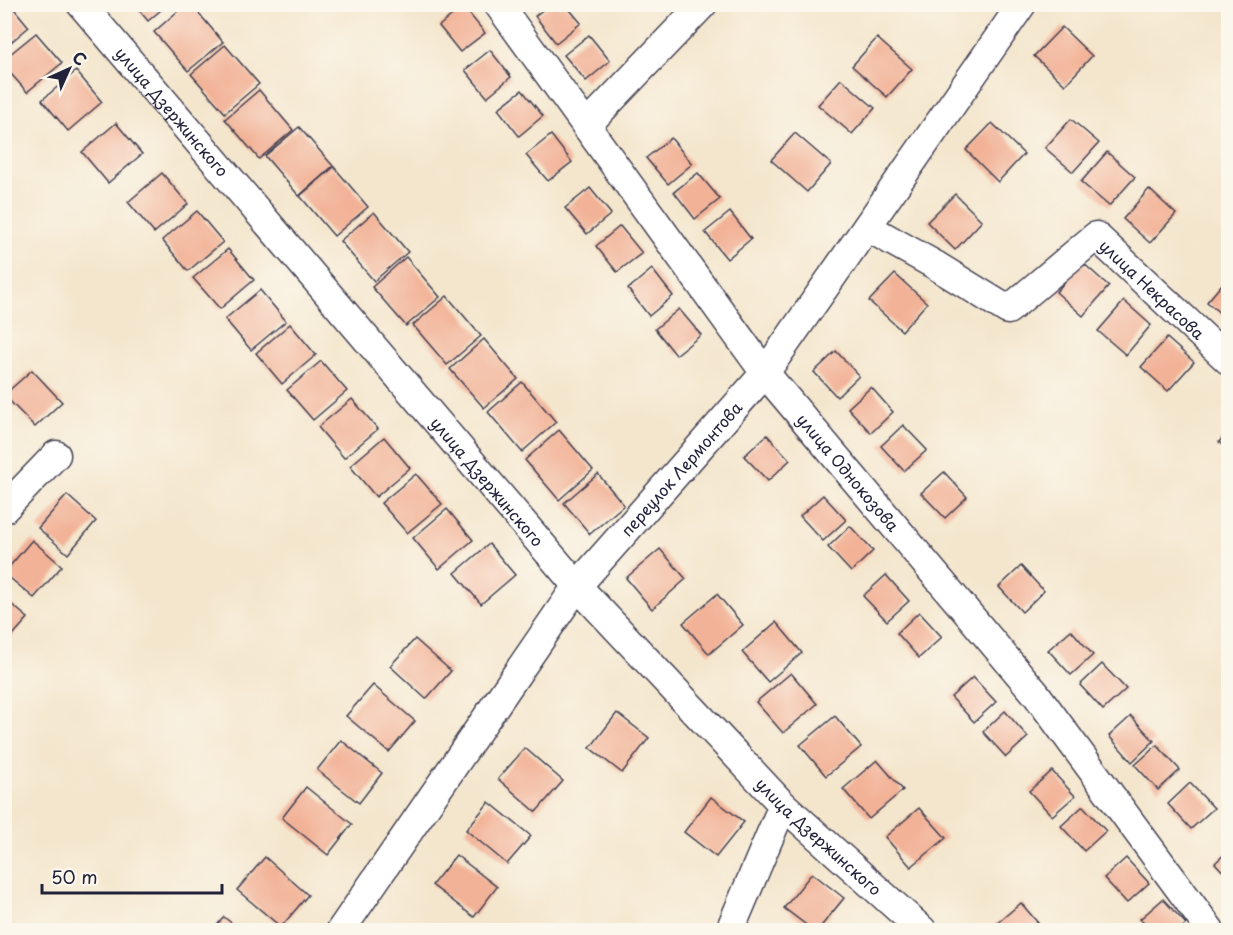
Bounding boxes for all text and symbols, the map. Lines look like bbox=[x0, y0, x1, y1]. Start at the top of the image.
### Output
north arrow bbox=[39, 39, 99, 99]
street label: улица Дзержинского bbox=[110, 41, 235, 181]
text: С bbox=[68, 45, 93, 70]
street label: улица Некрасова bbox=[1094, 233, 1211, 345]
street label: переулок Лермонтова bbox=[615, 396, 747, 541]
street label: улица Однокозова bbox=[792, 408, 905, 536]
street label: улица Дзержинского bbox=[425, 411, 550, 551]
street label: улица Дзержинского bbox=[751, 772, 887, 901]
scale bar bbox=[42, 857, 222, 895]
text: 50 m bbox=[51, 863, 98, 890]

